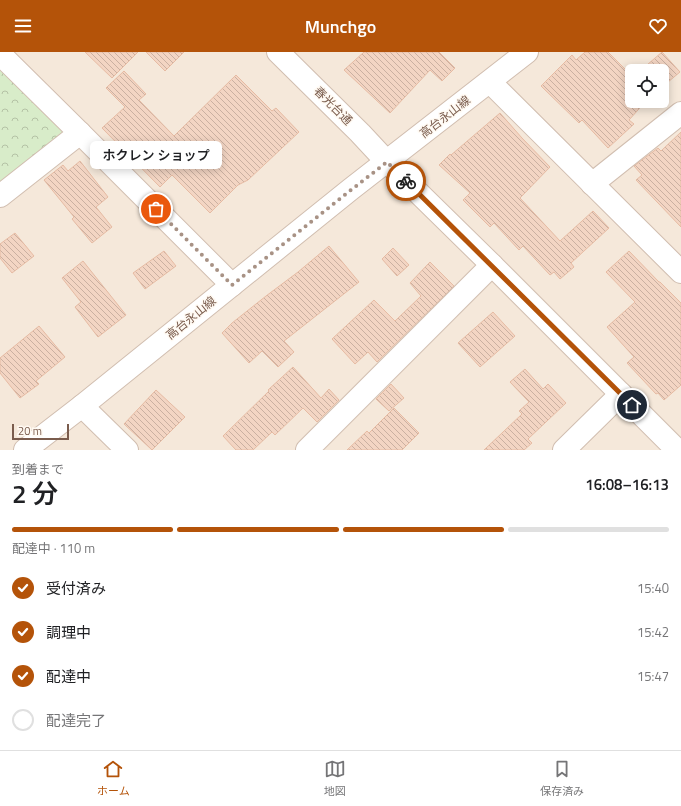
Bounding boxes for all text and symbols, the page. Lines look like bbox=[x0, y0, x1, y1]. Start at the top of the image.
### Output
text: Munchgo bbox=[305, 13, 376, 40]
icon: menu bbox=[12, 15, 34, 37]
icon: heart bbox=[647, 15, 669, 37]
map controls bbox=[625, 64, 669, 108]
button: locate bbox=[625, 64, 669, 108]
street label: 春光台通 bbox=[310, 82, 357, 129]
street label: 高台永山線 bbox=[415, 91, 474, 143]
callout: ホクレン ショップ bbox=[90, 141, 222, 169]
text: ホクレン ショップ bbox=[103, 145, 209, 165]
courier bbox=[386, 161, 426, 201]
icon: bike bbox=[395, 170, 417, 192]
pin bbox=[139, 192, 173, 226]
icon: bag bbox=[145, 198, 167, 220]
street label: 高台永山線 bbox=[161, 291, 220, 344]
pin bbox=[615, 388, 649, 422]
icon: home bbox=[621, 394, 643, 416]
scale bar bbox=[12, 422, 69, 441]
text: 20 m bbox=[18, 423, 42, 439]
text: 到着まで bbox=[12, 459, 64, 479]
text: 16:08–16:13 bbox=[585, 473, 669, 496]
text: 2 分 bbox=[12, 474, 58, 513]
text: 配達中 · 110 m bbox=[12, 538, 95, 558]
icon: check bbox=[12, 577, 34, 599]
text: 受付済み bbox=[46, 577, 106, 600]
text: 15:40 bbox=[637, 578, 669, 598]
icon: check bbox=[12, 621, 34, 643]
text: 調理中 bbox=[46, 621, 91, 644]
text: 15:42 bbox=[637, 622, 669, 642]
icon: check bbox=[12, 665, 34, 687]
text: 配達中 bbox=[46, 665, 91, 688]
text: 15:47 bbox=[637, 666, 669, 686]
text: 配達完了 bbox=[46, 709, 106, 732]
tab: ホーム bbox=[97, 758, 130, 799]
tab: 地図 bbox=[324, 758, 346, 799]
tab: 保存済み bbox=[540, 758, 584, 799]

